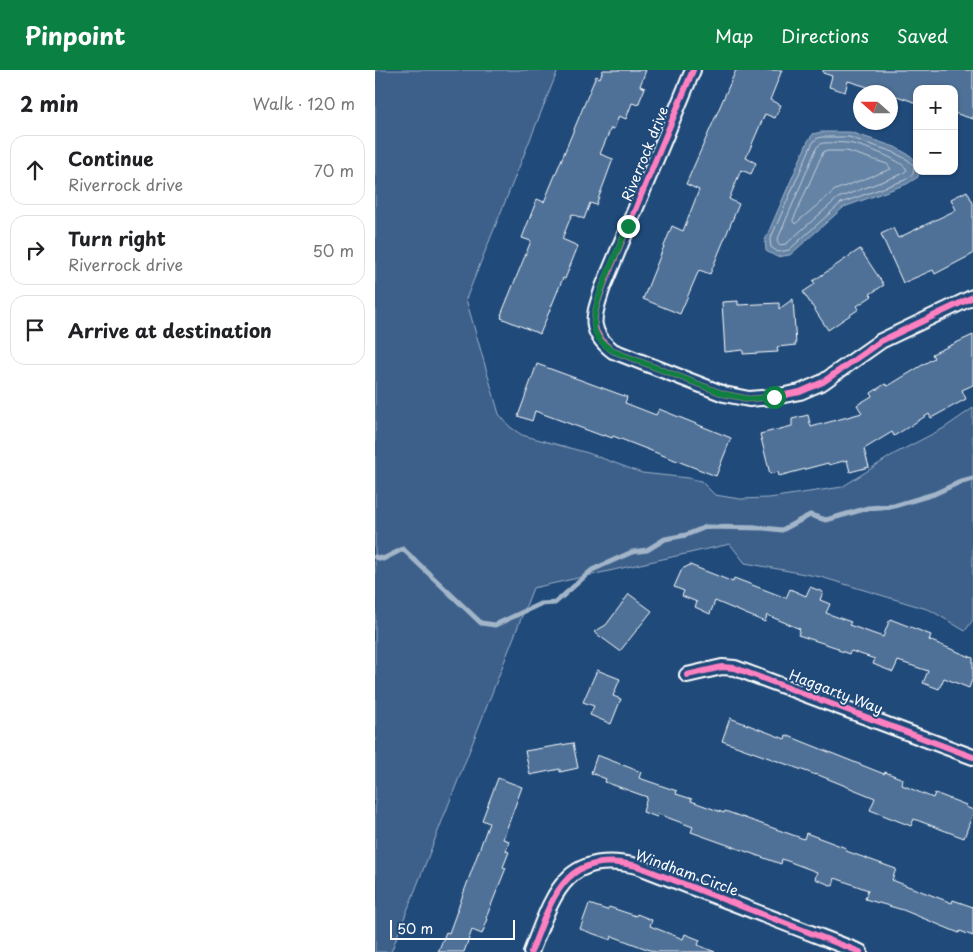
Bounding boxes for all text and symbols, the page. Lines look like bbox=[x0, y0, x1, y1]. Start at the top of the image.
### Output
text: Pinpoint bbox=[25, 17, 126, 53]
text: Map bbox=[715, 22, 753, 49]
text: Directions bbox=[781, 22, 869, 49]
text: Saved bbox=[897, 22, 948, 49]
north arrow bbox=[853, 85, 898, 130]
map controls bbox=[913, 85, 958, 175]
button: + bbox=[913, 85, 958, 130]
text: 2 min bbox=[20, 87, 79, 119]
text: Walk · 120 m bbox=[253, 91, 355, 115]
street label: Riverrock drive bbox=[616, 103, 673, 204]
button: − bbox=[913, 130, 958, 175]
text: Continue bbox=[68, 144, 154, 172]
icon: ahead bbox=[21, 156, 49, 184]
text: 70 m bbox=[314, 158, 354, 182]
text: Riverrock drive bbox=[68, 172, 183, 196]
route end bbox=[617, 215, 640, 238]
text: Turn right bbox=[68, 224, 166, 252]
icon: right bbox=[21, 236, 49, 264]
text: 50 m bbox=[313, 238, 354, 262]
text: Riverrock drive bbox=[68, 252, 183, 276]
icon: arrive bbox=[21, 316, 49, 344]
text: Arrive at destination bbox=[68, 316, 272, 344]
route start bbox=[763, 386, 786, 409]
street label: Haggarty Way bbox=[786, 664, 886, 719]
street label: Windham Circle bbox=[633, 844, 742, 901]
scale bar bbox=[390, 917, 515, 940]
text: 50 m bbox=[397, 918, 433, 939]

